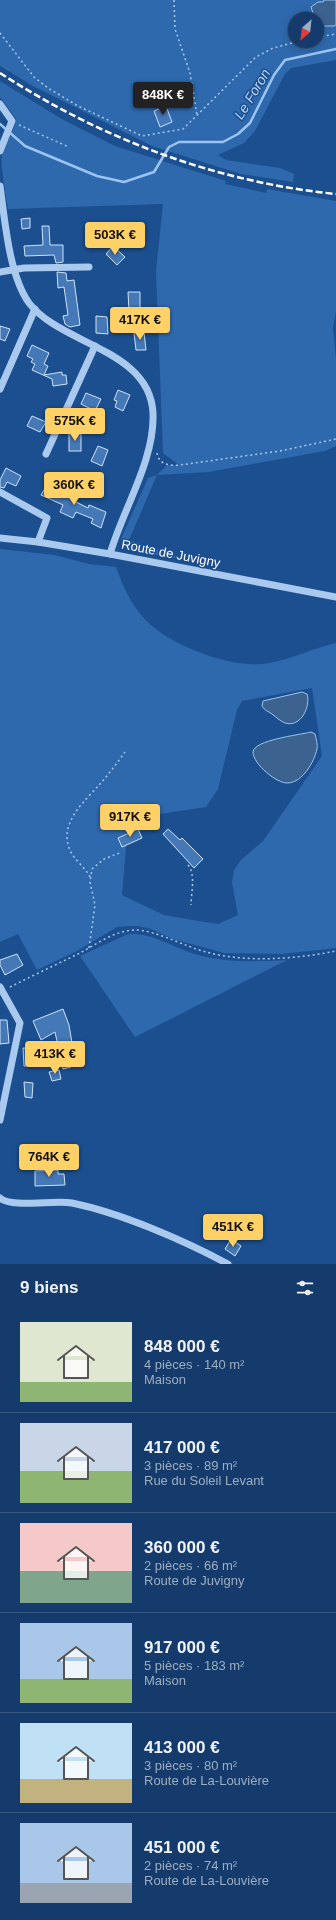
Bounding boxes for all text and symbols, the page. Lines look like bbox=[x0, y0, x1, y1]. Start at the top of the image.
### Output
north arrow bbox=[288, 12, 324, 48]
map controls bbox=[288, 12, 324, 48]
water label: Le Foron bbox=[231, 66, 273, 122]
pin: 848K € bbox=[130, 82, 196, 116]
text: 848K € bbox=[142, 87, 184, 102]
pin: 503K € bbox=[82, 222, 148, 256]
text: 503K € bbox=[94, 227, 136, 242]
pin: 417K € bbox=[107, 307, 173, 341]
text: 417K € bbox=[119, 312, 161, 327]
pin: 575K € bbox=[42, 408, 108, 442]
text: 575K € bbox=[54, 413, 96, 428]
pin: 360K € bbox=[41, 472, 107, 506]
text: 360K € bbox=[53, 477, 95, 492]
street label: Route de Juvigny bbox=[120, 537, 222, 571]
pin: 917K € bbox=[97, 804, 163, 838]
text: 917K € bbox=[109, 809, 151, 824]
pin: 413K € bbox=[22, 1041, 88, 1075]
text: 413K € bbox=[34, 1046, 76, 1061]
pin: 764K € bbox=[16, 1144, 82, 1178]
text: 764K € bbox=[28, 1149, 70, 1164]
pin: 451K € bbox=[200, 1214, 266, 1248]
text: 451K € bbox=[212, 1219, 254, 1234]
icon: filters bbox=[294, 1277, 316, 1299]
text: 9 biens bbox=[20, 1278, 79, 1297]
text: 848 000 € bbox=[144, 1337, 220, 1356]
icon: home bbox=[52, 1338, 100, 1386]
text: 4 pièces · 140 m² bbox=[144, 1357, 244, 1372]
text: Maison bbox=[144, 1372, 186, 1387]
text: 417 000 € bbox=[144, 1438, 220, 1457]
icon: home bbox=[52, 1439, 100, 1487]
text: 3 pièces · 89 m² bbox=[144, 1458, 237, 1473]
text: Rue du Soleil Levant bbox=[144, 1473, 264, 1488]
text: 360 000 € bbox=[144, 1538, 220, 1557]
icon: home bbox=[52, 1539, 100, 1587]
text: 2 pièces · 66 m² bbox=[144, 1558, 237, 1573]
text: Route de Juvigny bbox=[144, 1573, 244, 1588]
text: 917 000 € bbox=[144, 1638, 220, 1657]
icon: home bbox=[52, 1639, 100, 1687]
text: 5 pièces · 183 m² bbox=[144, 1658, 244, 1673]
text: Maison bbox=[144, 1673, 186, 1688]
text: 413 000 € bbox=[144, 1738, 220, 1757]
icon: home bbox=[52, 1739, 100, 1787]
text: 3 pièces · 80 m² bbox=[144, 1758, 237, 1773]
text: Route de La-Louvière bbox=[144, 1773, 269, 1788]
text: 451 000 € bbox=[144, 1838, 220, 1857]
icon: home bbox=[52, 1839, 100, 1887]
text: 2 pièces · 74 m² bbox=[144, 1858, 237, 1873]
text: Route de La-Louvière bbox=[144, 1873, 269, 1888]

